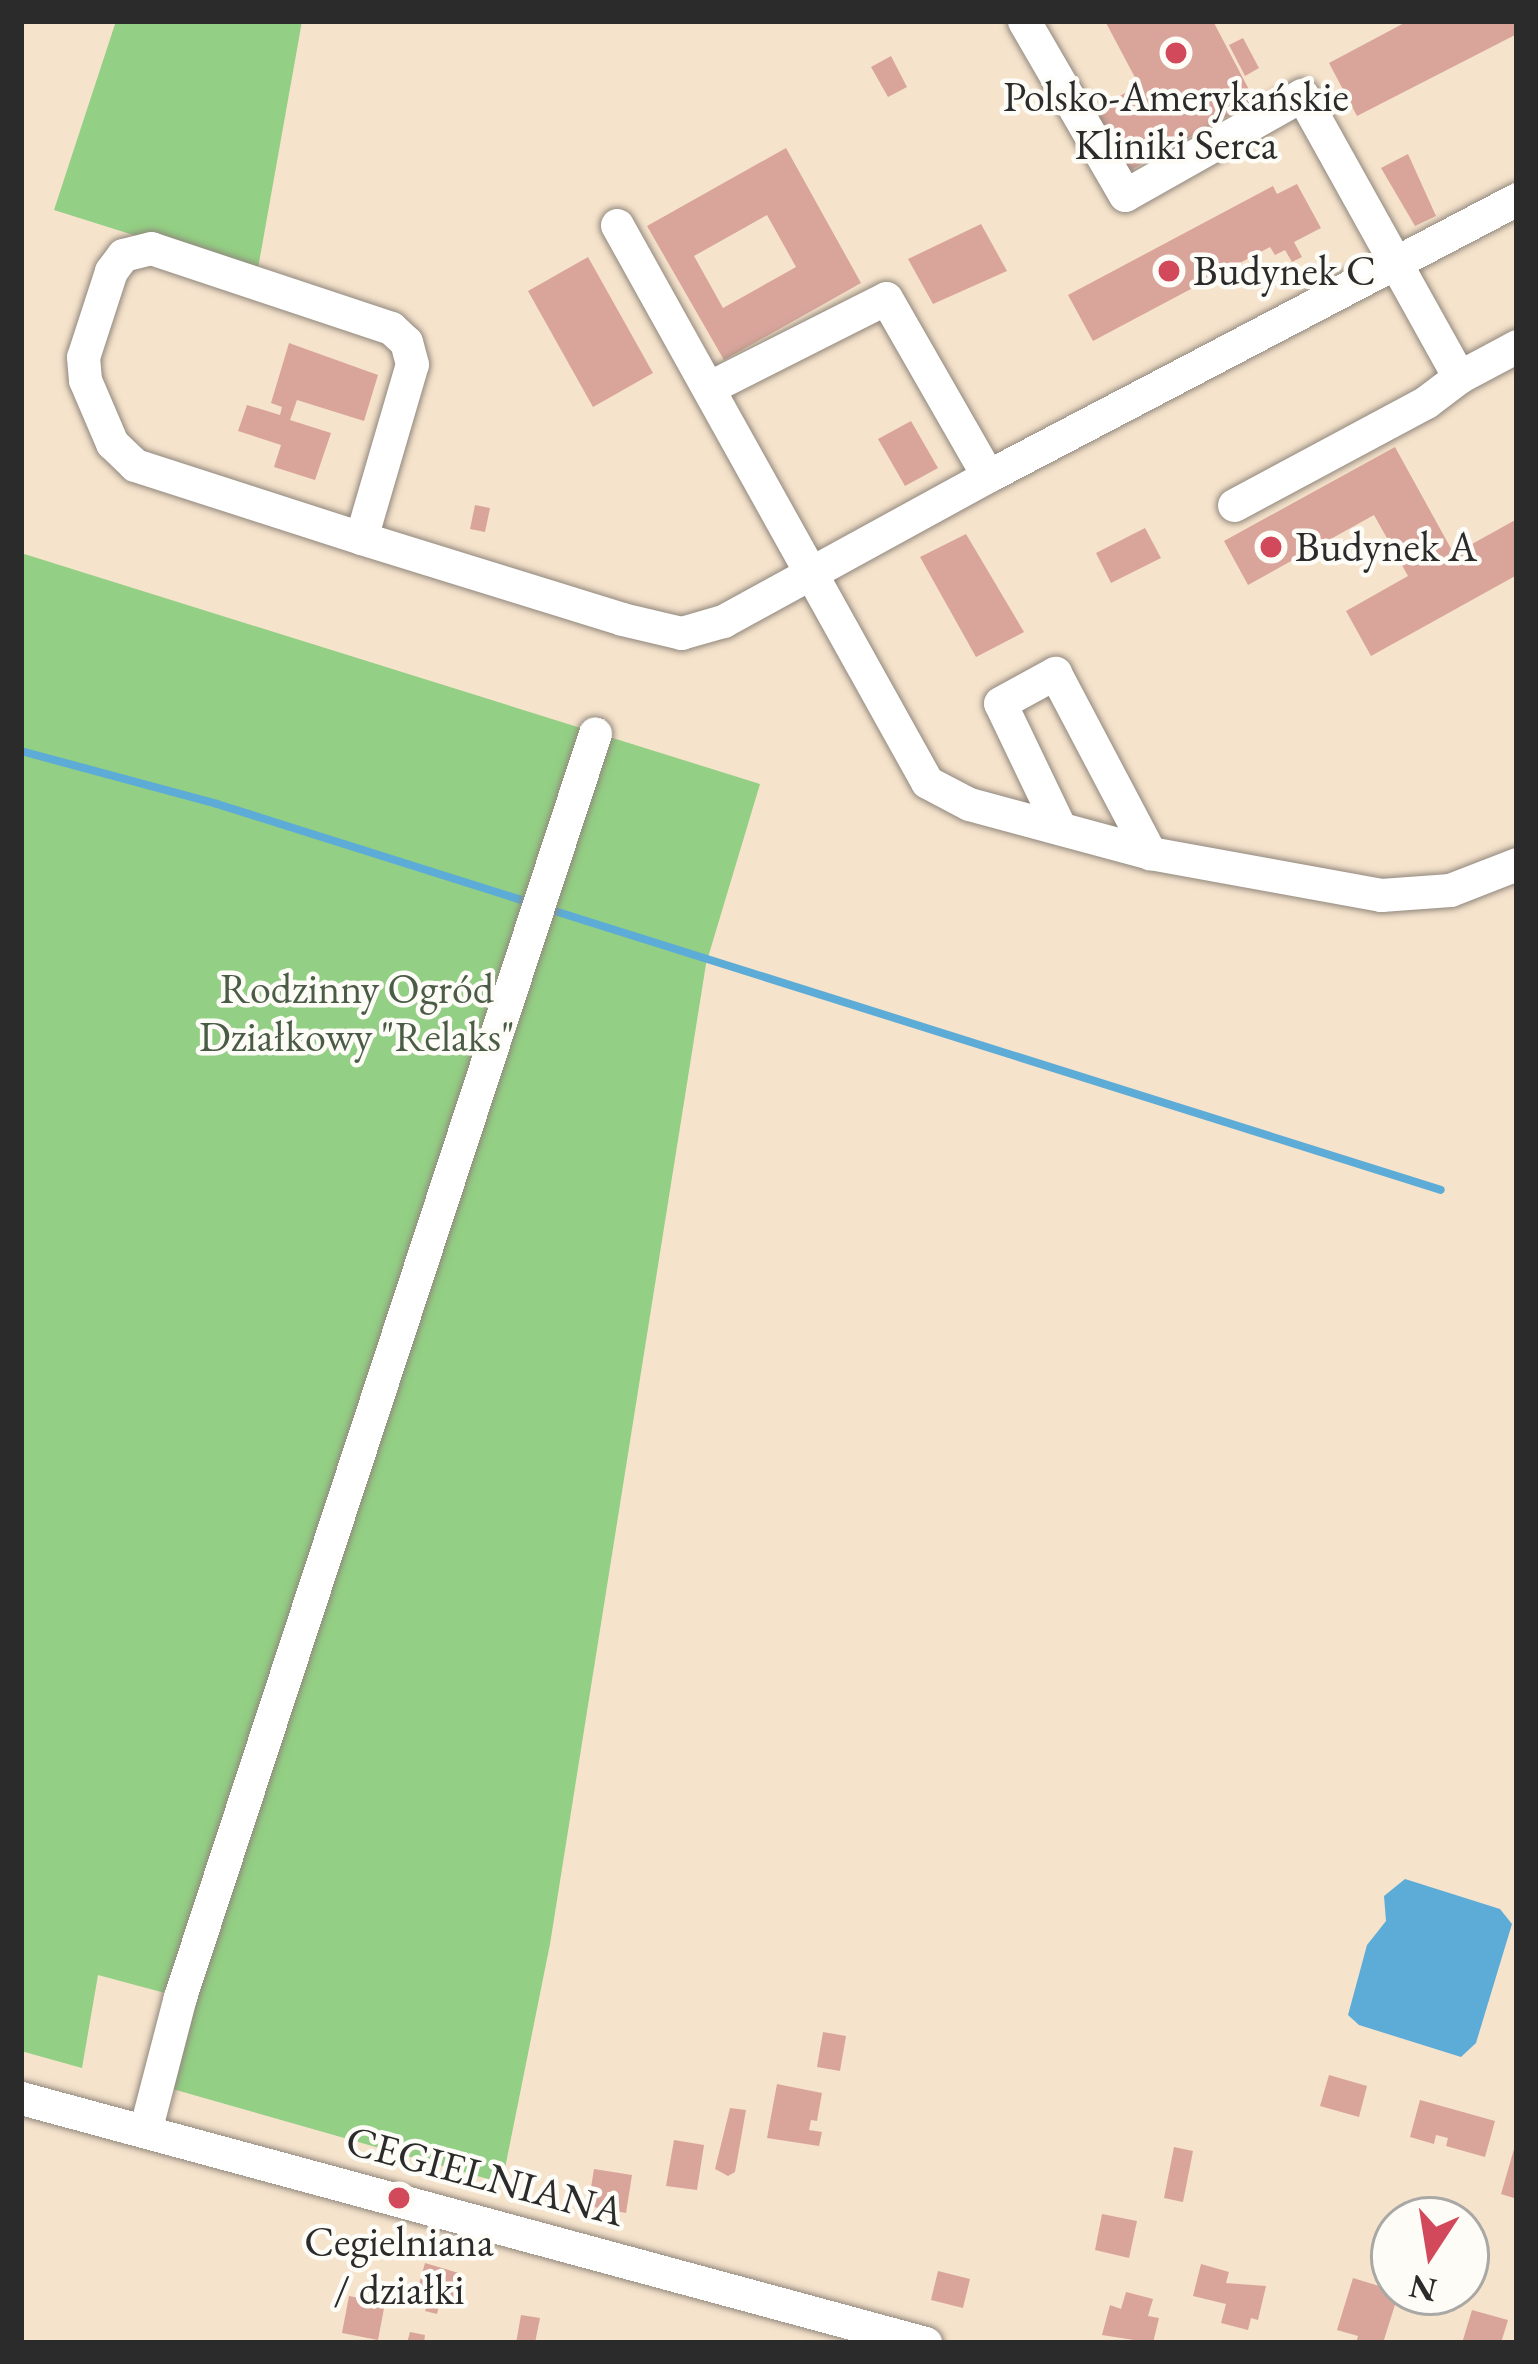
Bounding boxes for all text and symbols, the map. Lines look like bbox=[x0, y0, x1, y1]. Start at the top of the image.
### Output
marker: Polsko-Amerykańskie Kliniki Serca bbox=[1163, 40, 1189, 66]
place label: Polsko-Amerykańskie Kliniki Serca bbox=[1003, 72, 1349, 170]
place label: Budynek C bbox=[1193, 246, 1376, 296]
marker: Budynek C bbox=[1156, 258, 1182, 284]
place label: Budynek A bbox=[1295, 522, 1477, 572]
marker: Budynek A bbox=[1258, 534, 1284, 560]
park label: Rodzinny Ogród Działkowy "Relaks" bbox=[199, 964, 515, 1062]
street label: CEGIELNIANA bbox=[341, 2115, 629, 2237]
marker: Cegielniana / działki bbox=[386, 2185, 412, 2211]
north arrow bbox=[1370, 2196, 1490, 2316]
place label: Cegielniana / działki bbox=[304, 2217, 494, 2316]
text: N bbox=[1406, 2265, 1441, 2313]

